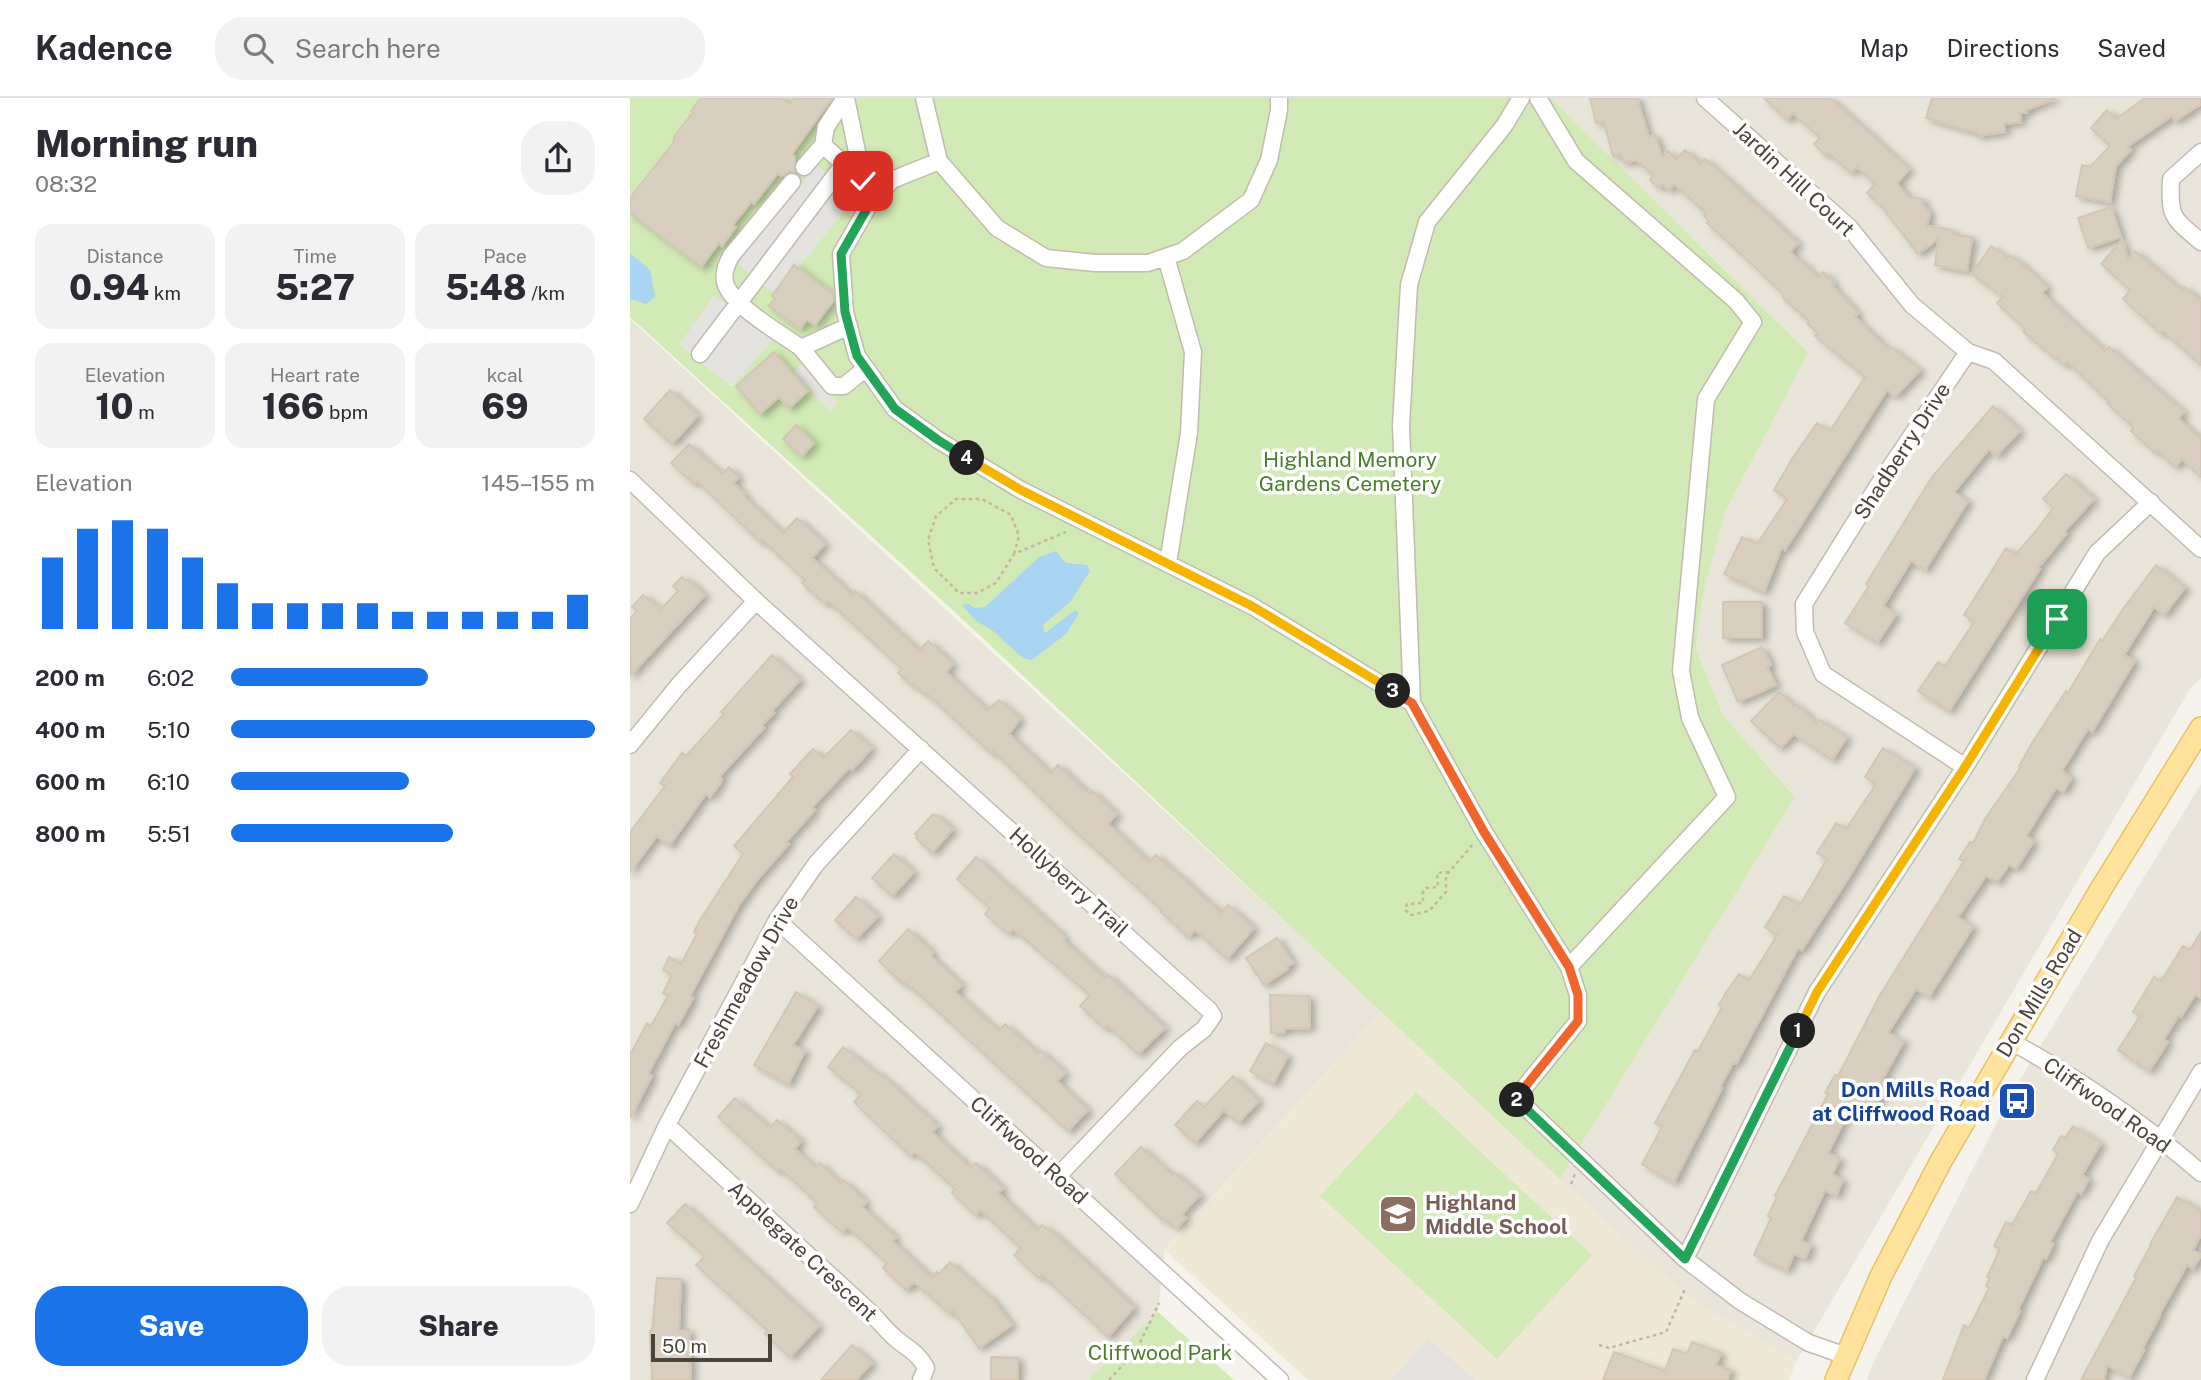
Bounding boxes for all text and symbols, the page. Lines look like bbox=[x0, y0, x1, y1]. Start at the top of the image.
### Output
search box bbox=[215, 17, 705, 80]
text: Kadence bbox=[35, 29, 173, 67]
icon: search bbox=[239, 29, 277, 67]
text: Search here bbox=[295, 33, 441, 64]
text: Map bbox=[1860, 34, 1909, 62]
text: Directions bbox=[1947, 34, 2059, 62]
text: Saved bbox=[2097, 34, 2166, 62]
street label: Jardin Hill Court bbox=[1728, 116, 1860, 242]
text: Morning run bbox=[35, 121, 258, 166]
button: share bbox=[521, 121, 595, 195]
pin bbox=[833, 151, 893, 211]
icon: check bbox=[844, 162, 882, 200]
text: 08:32 bbox=[35, 170, 97, 197]
text: Distance bbox=[86, 245, 164, 267]
text: Time bbox=[293, 245, 337, 267]
text: Pace bbox=[483, 245, 527, 267]
text: 0.94 bbox=[69, 267, 149, 308]
text: 5:27 bbox=[275, 267, 355, 308]
text: 5:48 bbox=[445, 267, 527, 308]
text: km bbox=[149, 282, 181, 304]
text: /km bbox=[527, 282, 565, 304]
text: Elevation bbox=[85, 364, 165, 386]
text: Heart rate bbox=[270, 364, 360, 386]
text: kcal bbox=[487, 364, 523, 386]
street label: Shadberry Drive bbox=[1848, 378, 1956, 524]
text: 10 bbox=[95, 386, 134, 427]
text: 166 bbox=[262, 386, 325, 427]
text: 69 bbox=[481, 386, 529, 427]
text: m bbox=[134, 401, 155, 423]
text: bpm bbox=[325, 401, 368, 423]
pin: 4 bbox=[950, 440, 984, 476]
text: 4 bbox=[960, 446, 973, 468]
park label: Highland Memory Gardens Cemetery bbox=[1259, 447, 1441, 496]
text: Elevation bbox=[35, 469, 133, 496]
text: 145–155 m bbox=[481, 469, 595, 496]
pin bbox=[2027, 589, 2087, 649]
icon: arrive bbox=[2038, 600, 2076, 638]
text: 200 m bbox=[35, 664, 105, 691]
text: 6:02 bbox=[147, 664, 194, 691]
pin: 3 bbox=[1376, 674, 1410, 708]
text: 3 bbox=[1386, 679, 1399, 701]
text: 400 m bbox=[35, 716, 105, 743]
text: 5:10 bbox=[147, 716, 190, 743]
text: 600 m bbox=[35, 768, 105, 795]
text: 6:10 bbox=[147, 768, 190, 795]
text: 800 m bbox=[35, 820, 106, 847]
text: 5:51 bbox=[147, 820, 191, 847]
street label: Hollyberry Trail bbox=[1004, 822, 1134, 942]
street label: Freshmeadow Drive bbox=[688, 892, 804, 1072]
street label: Don Mills Road bbox=[1991, 924, 2087, 1062]
pin: 1 bbox=[1780, 1014, 1816, 1048]
text: 1 bbox=[1793, 1019, 1802, 1041]
street label: Cliffwood Road bbox=[2039, 1052, 2175, 1158]
place label: Don Mills Road at Cliffwood Road bbox=[1812, 1077, 1990, 1126]
bus stop icon: Don Mills Road at Cliffwood Road bbox=[1996, 1080, 2038, 1122]
pin: 2 bbox=[1500, 1082, 1534, 1118]
text: 2 bbox=[1510, 1088, 1523, 1110]
street label: Cliffwood Road bbox=[965, 1091, 1093, 1209]
street label: Applegate Crescent bbox=[723, 1176, 883, 1326]
place label: Highland Middle School bbox=[1425, 1190, 1568, 1239]
school or university icon: Highland Middle School bbox=[1377, 1193, 1419, 1235]
button: Save bbox=[35, 1286, 308, 1366]
button: Share bbox=[322, 1286, 595, 1366]
scale bar bbox=[651, 1331, 772, 1363]
text: 50 m bbox=[662, 1335, 707, 1357]
park label: Cliffwood Park bbox=[1088, 1340, 1232, 1365]

